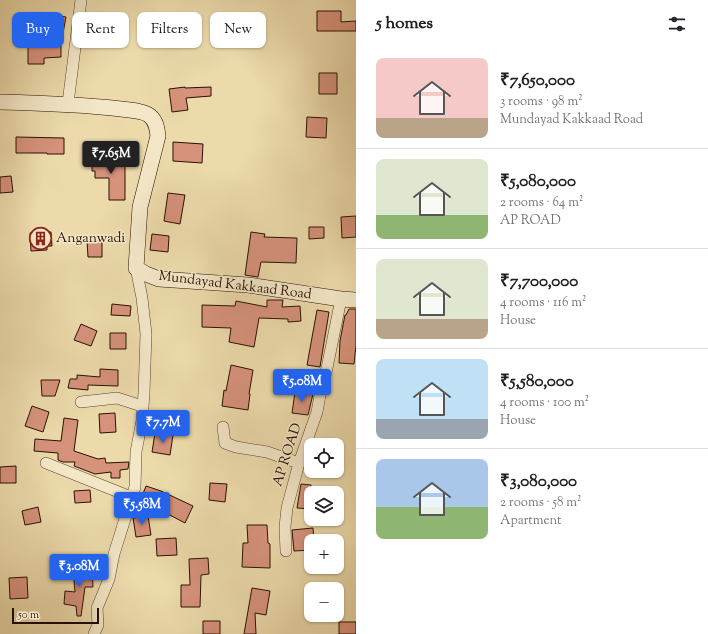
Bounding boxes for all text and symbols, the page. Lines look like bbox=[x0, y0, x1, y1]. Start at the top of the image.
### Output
chip: Buy bbox=[12, 12, 64, 48]
chip: Rent bbox=[72, 12, 129, 48]
chip: Filters bbox=[137, 12, 202, 48]
chip: New bbox=[210, 12, 266, 48]
text: 5 homes bbox=[376, 12, 433, 36]
icon: filters bbox=[666, 13, 688, 35]
text: ₹7,650,000 bbox=[500, 69, 575, 93]
icon: home bbox=[408, 74, 456, 122]
text: 3 rooms · 98 m² bbox=[500, 93, 583, 111]
text: Mundayad Kakkaad Road bbox=[500, 111, 643, 129]
pin: ₹7.65M bbox=[78, 141, 144, 175]
text: ₹7.65M bbox=[91, 145, 131, 163]
text: ₹5,080,000 bbox=[500, 170, 576, 194]
icon: home bbox=[408, 175, 456, 223]
text: 2 rooms · 64 m² bbox=[500, 194, 583, 212]
text: AP ROAD bbox=[500, 212, 561, 230]
building icon: Anganwadi bbox=[28, 226, 54, 252]
place label: Anganwadi bbox=[56, 229, 125, 249]
street label: Mundayad Kakkaad Road bbox=[157, 267, 313, 305]
text: ₹7,700,000 bbox=[500, 270, 578, 294]
icon: home bbox=[408, 275, 456, 323]
text: 4 rooms · 116 m² bbox=[500, 294, 586, 312]
text: House bbox=[500, 312, 536, 330]
pin: ₹5.08M bbox=[269, 369, 335, 403]
text: ₹5,580,000 bbox=[500, 370, 574, 394]
text: ₹5.08M bbox=[282, 373, 322, 391]
icon: home bbox=[408, 375, 456, 423]
text: 4 rooms · 100 m² bbox=[500, 394, 589, 412]
pin: ₹7.7M bbox=[135, 410, 191, 444]
text: House bbox=[500, 412, 536, 430]
text: ₹7.7M bbox=[146, 414, 180, 432]
street label: AP ROAD bbox=[268, 421, 308, 489]
map controls bbox=[304, 438, 344, 622]
button: locate bbox=[304, 438, 344, 478]
text: ₹3,080,000 bbox=[500, 470, 577, 494]
icon: home bbox=[408, 475, 456, 523]
button: layers bbox=[304, 486, 344, 526]
pin: ₹5.58M bbox=[109, 492, 175, 526]
text: 2 rooms · 58 m² bbox=[500, 494, 581, 512]
text: ₹5.58M bbox=[123, 496, 161, 514]
text: Apartment bbox=[500, 512, 561, 530]
button: + bbox=[304, 534, 344, 574]
pin: ₹3.08M bbox=[46, 554, 112, 588]
text: ₹3.08M bbox=[59, 558, 99, 576]
button: − bbox=[304, 582, 344, 622]
scale bar bbox=[12, 606, 99, 625]
text: 50 m bbox=[18, 607, 39, 623]

